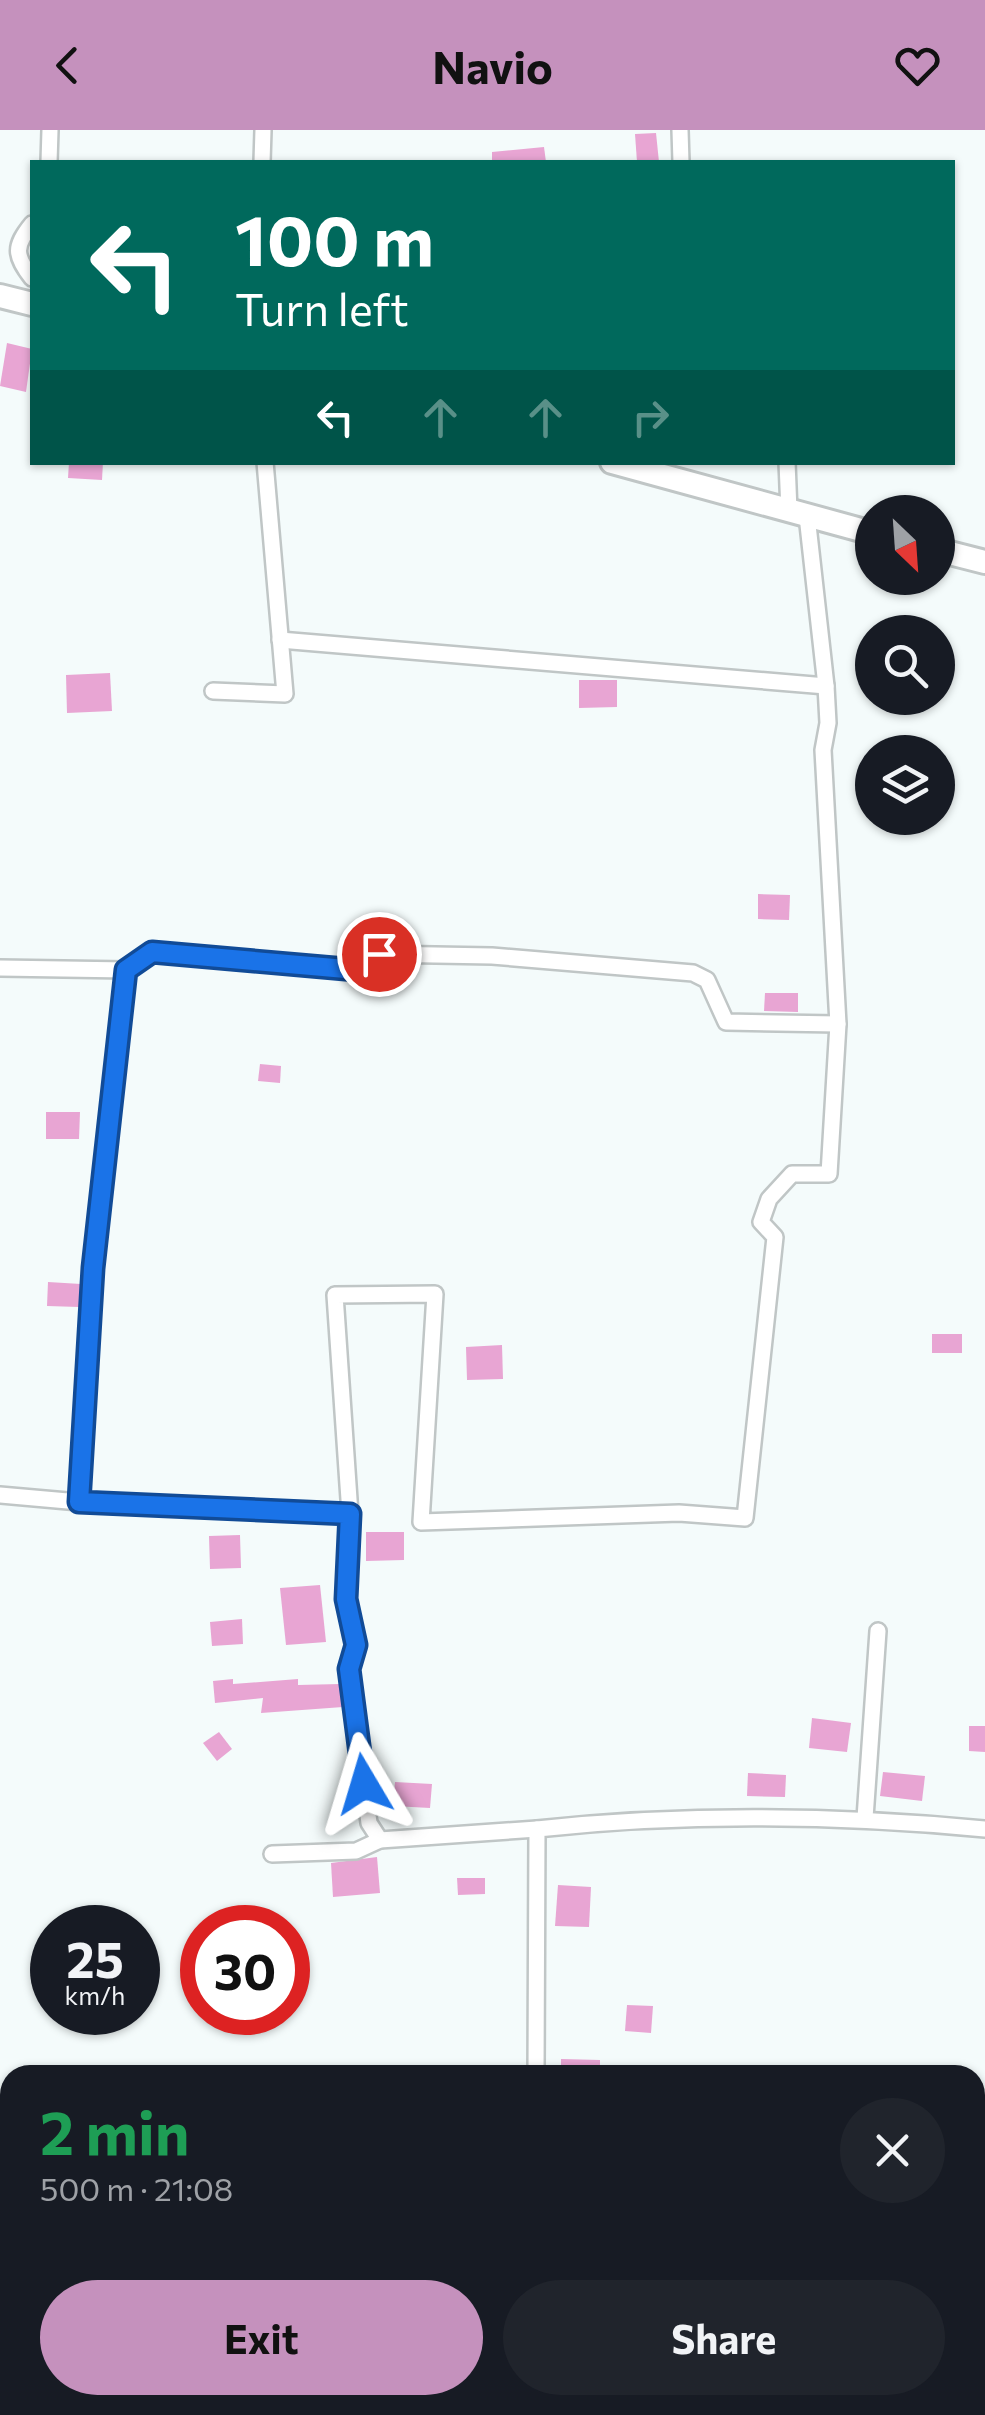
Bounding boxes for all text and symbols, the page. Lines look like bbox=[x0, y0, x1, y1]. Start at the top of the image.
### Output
icon: back bbox=[40, 38, 95, 93]
text: Navio bbox=[432, 38, 553, 93]
icon: heart bbox=[890, 38, 945, 93]
text: 100 m bbox=[235, 195, 434, 280]
icon: left bbox=[70, 200, 200, 330]
text: Turn left bbox=[235, 280, 409, 335]
icon: left bbox=[308, 390, 363, 445]
icon: ahead bbox=[413, 390, 468, 445]
icon: ahead bbox=[518, 390, 573, 445]
icon: right bbox=[623, 390, 678, 445]
north arrow bbox=[855, 495, 955, 595]
map controls bbox=[855, 495, 955, 835]
button: search bbox=[855, 615, 955, 715]
button: layers bbox=[855, 735, 955, 835]
pin bbox=[337, 912, 422, 997]
icon: arrive bbox=[352, 927, 407, 982]
position arrow bbox=[312, 1732, 416, 1836]
speed limit sign: 30 bbox=[180, 1905, 310, 2035]
text: 25 bbox=[66, 1927, 124, 1988]
text: km/h bbox=[65, 1980, 125, 2010]
text: 2 min bbox=[40, 2094, 189, 2167]
button: close bbox=[840, 2098, 945, 2203]
text: 500 m · 21:08 bbox=[40, 2168, 233, 2208]
button: Exit bbox=[40, 2280, 483, 2395]
button: Share bbox=[503, 2280, 945, 2395]

